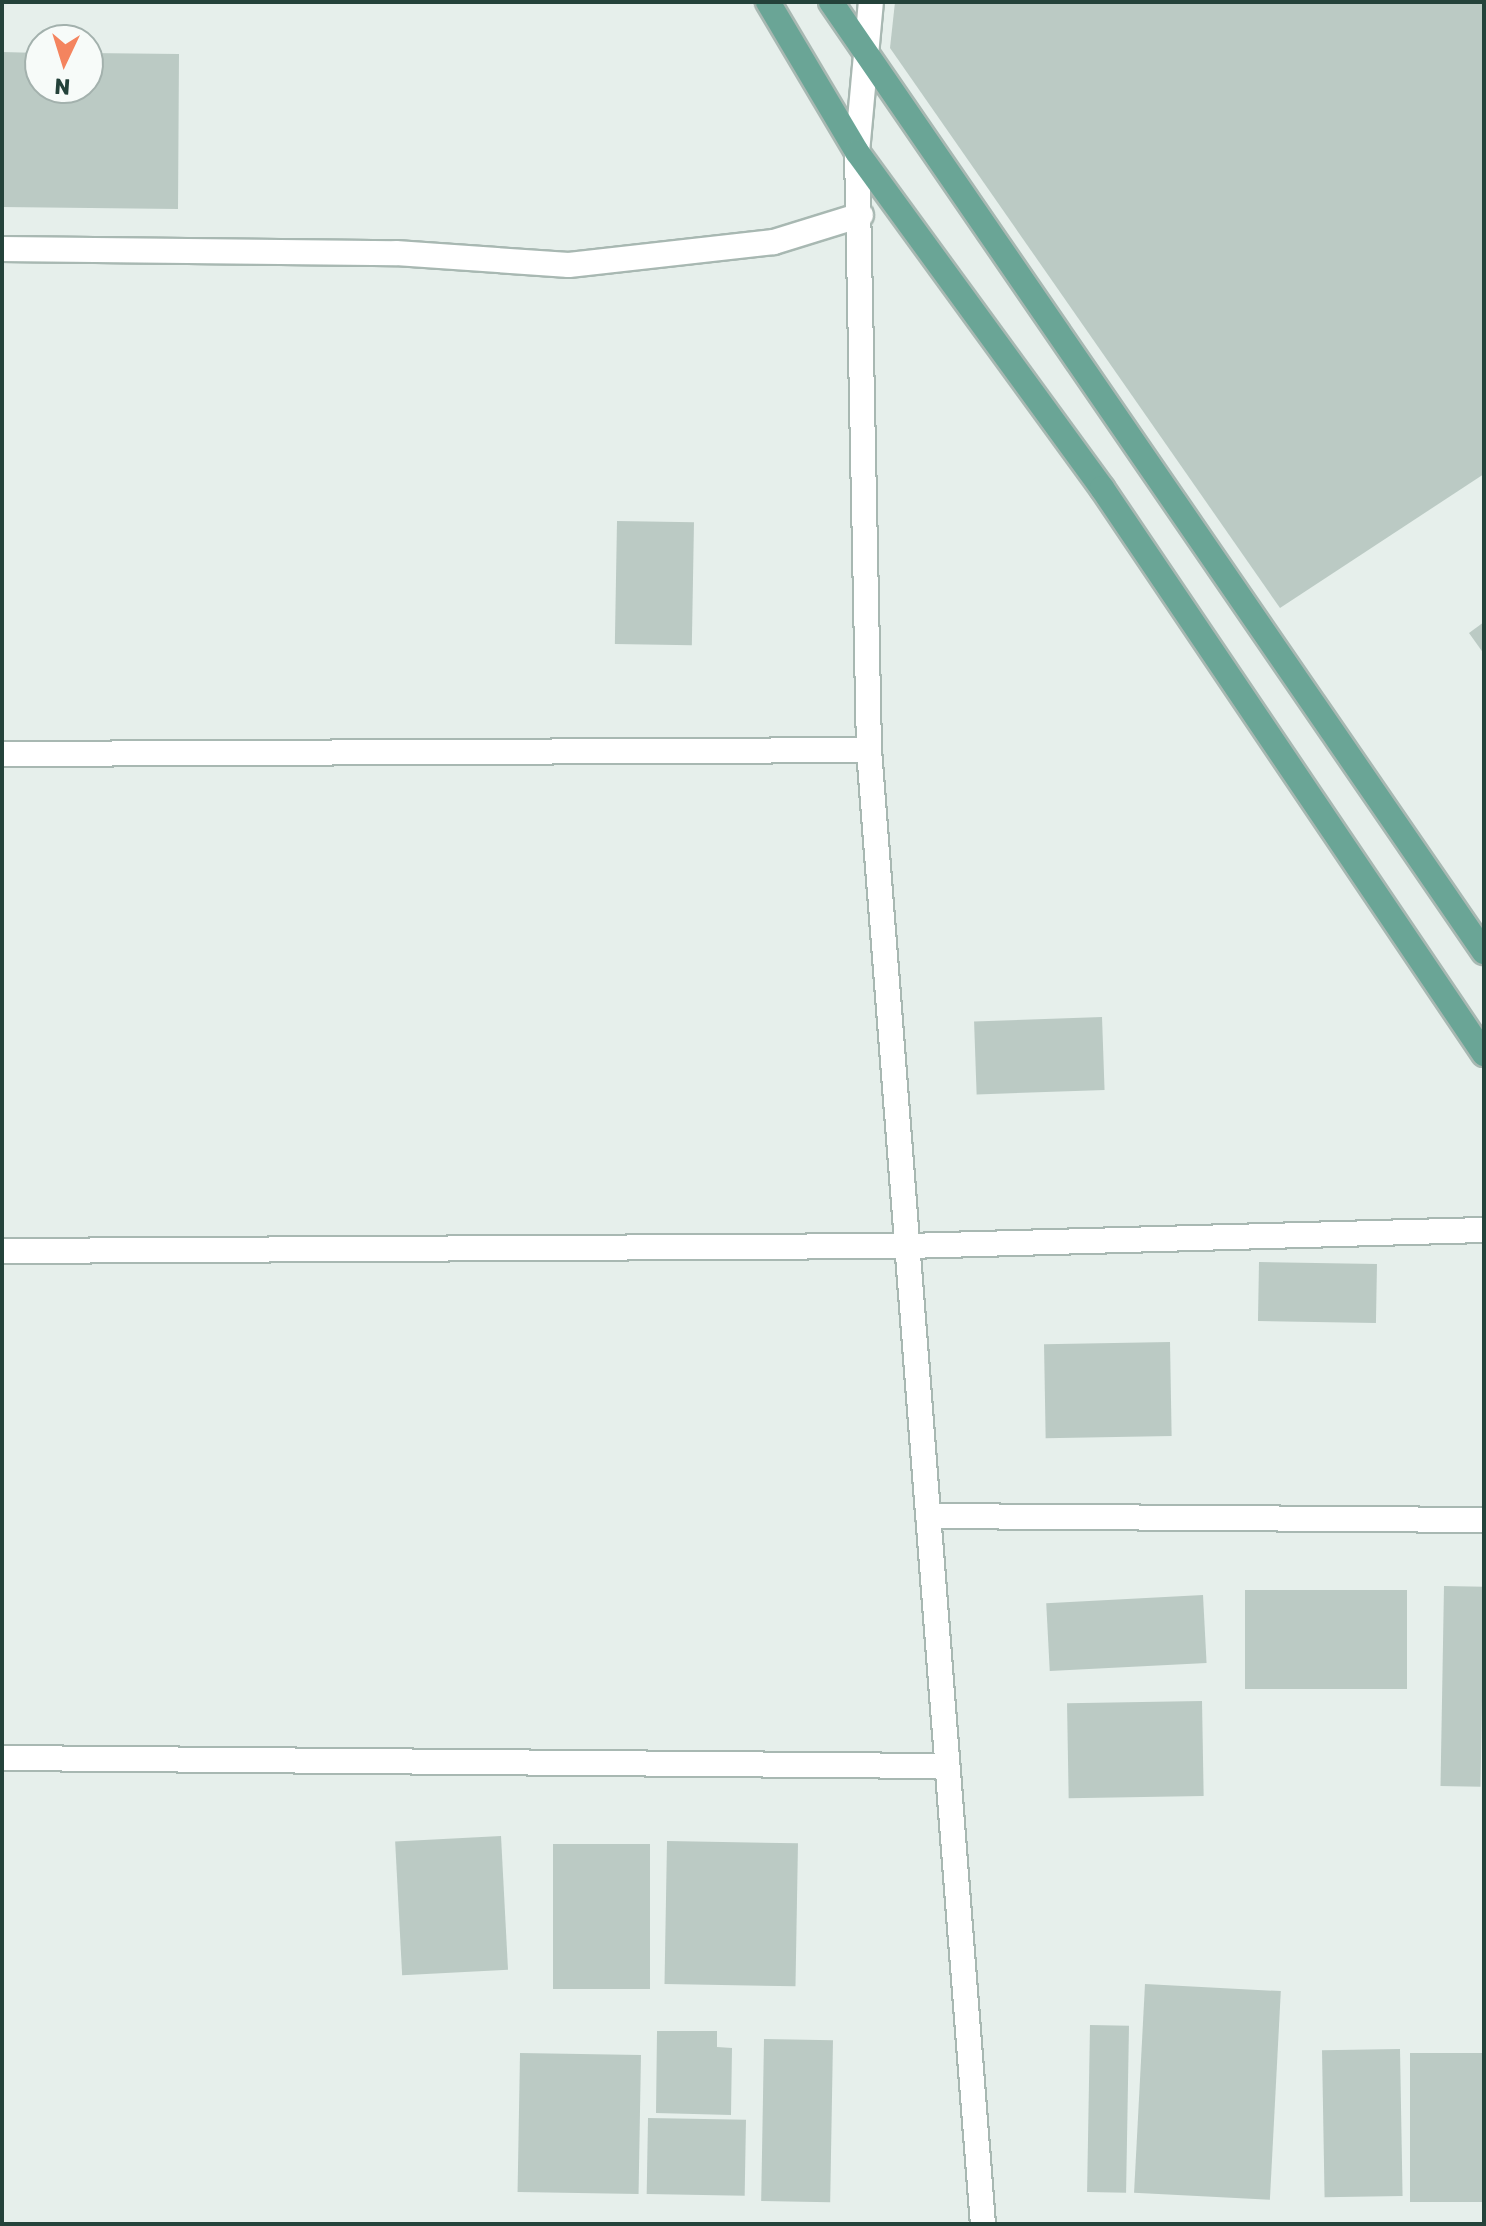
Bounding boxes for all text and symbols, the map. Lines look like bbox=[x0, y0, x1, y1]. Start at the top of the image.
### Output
north arrow bbox=[24, 24, 104, 104]
text: N bbox=[54, 72, 71, 100]

